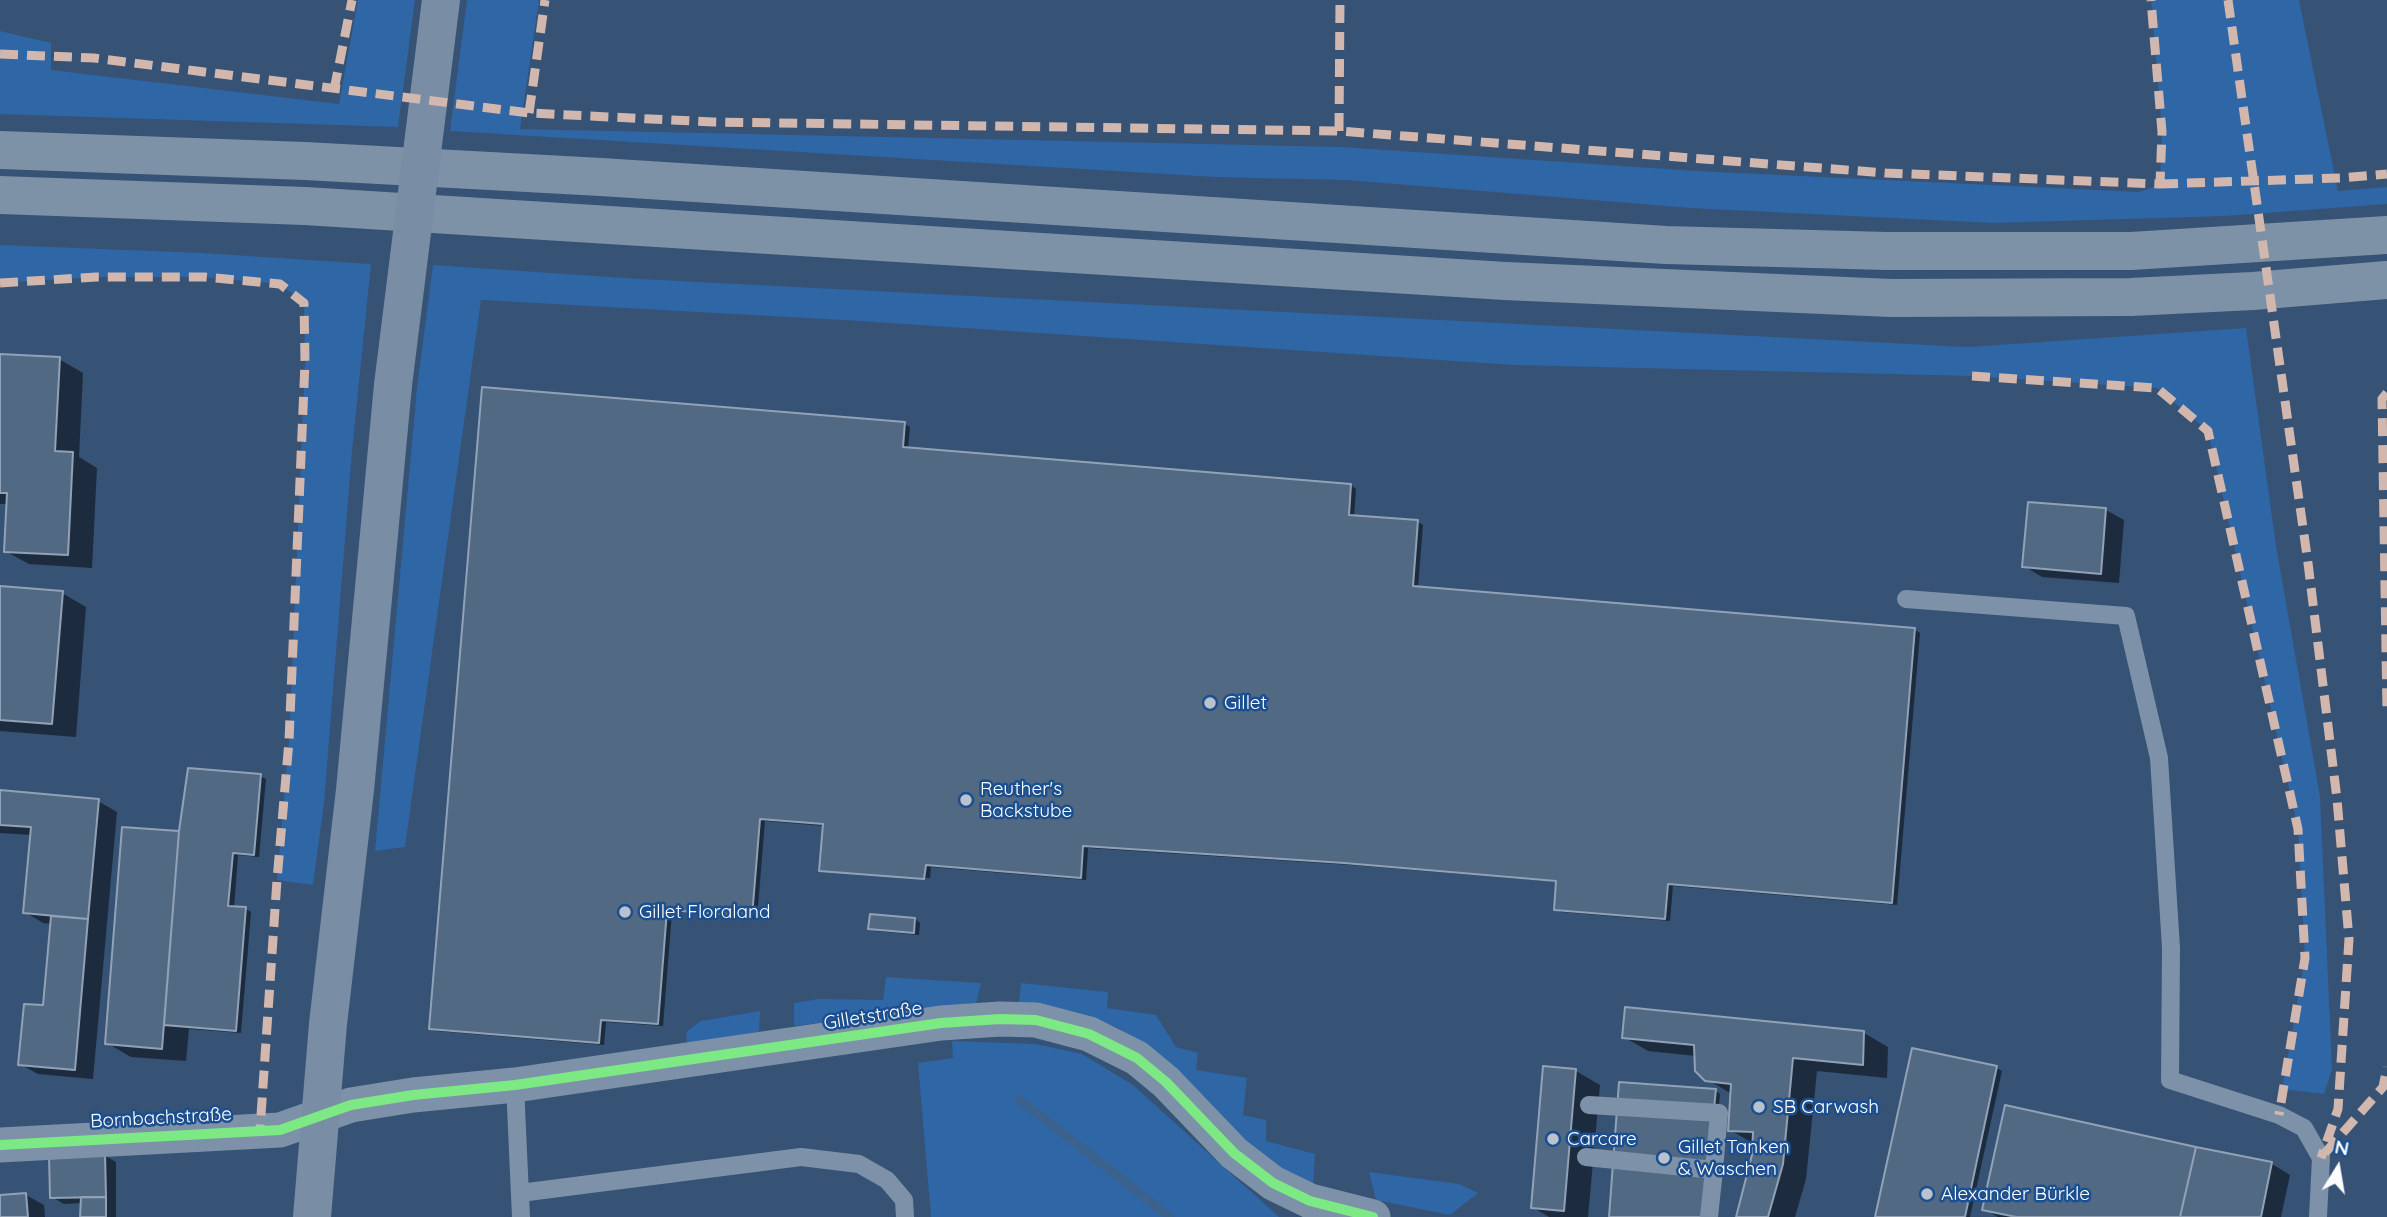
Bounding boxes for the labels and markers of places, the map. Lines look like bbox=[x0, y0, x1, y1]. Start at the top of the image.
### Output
place label: Gillet bbox=[1224, 692, 1267, 714]
marker: Gillet bbox=[1202, 695, 1218, 711]
place label: Reuther's Backstube bbox=[980, 778, 1072, 822]
marker: Reuther's Backstube bbox=[958, 792, 974, 808]
place label: Gillet Floraland bbox=[639, 901, 771, 923]
marker: Gillet Floraland bbox=[617, 904, 633, 920]
place label: SB Carwash bbox=[1773, 1096, 1879, 1118]
marker: SB Carwash bbox=[1751, 1099, 1767, 1115]
place label: Carcare bbox=[1567, 1128, 1637, 1150]
marker: Carcare bbox=[1545, 1131, 1561, 1147]
place label: Gillet Tanken & Waschen bbox=[1678, 1136, 1790, 1180]
marker: Gillet Tanken & Waschen bbox=[1656, 1150, 1672, 1166]
place label: Alexander Bürkle bbox=[1941, 1183, 2090, 1205]
marker: Alexander Bürkle bbox=[1919, 1186, 1935, 1202]

